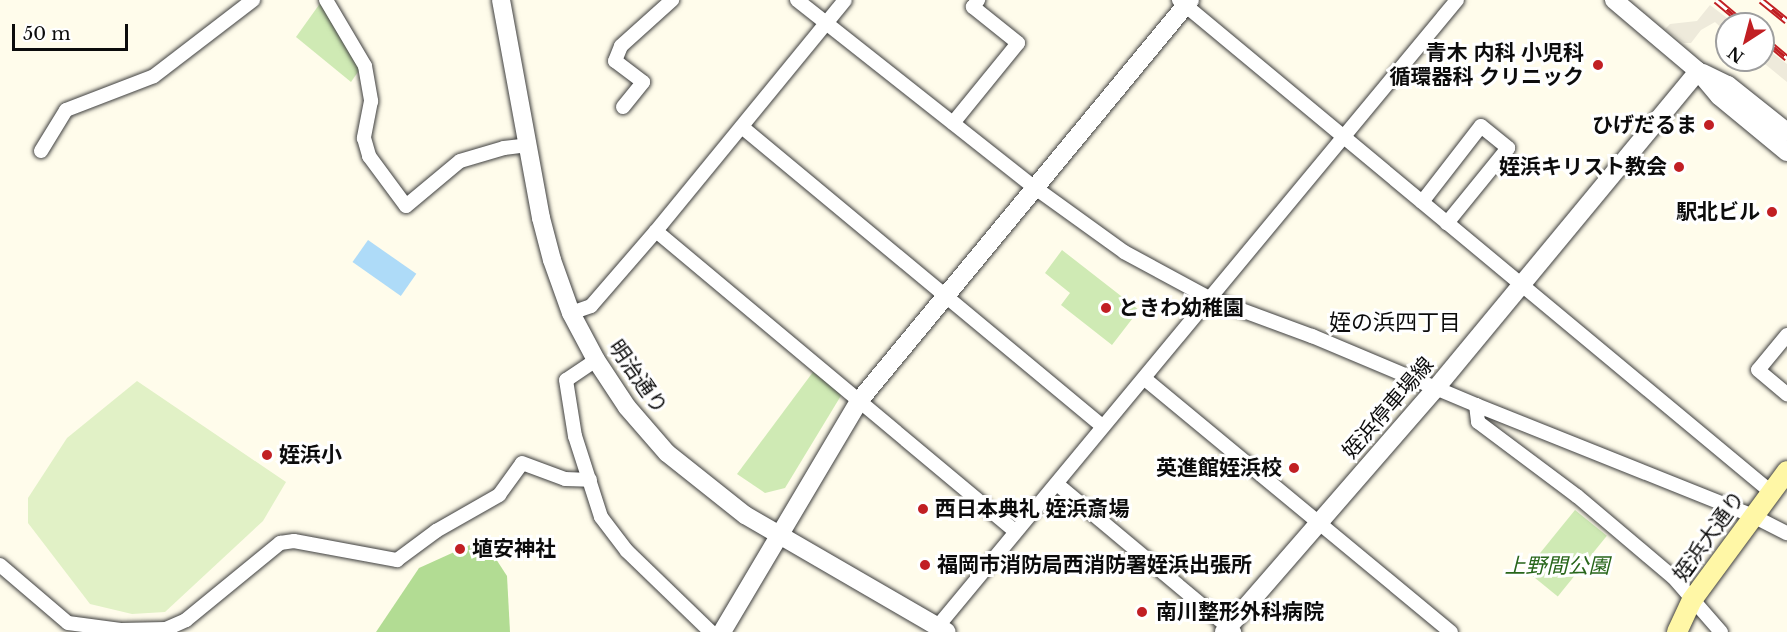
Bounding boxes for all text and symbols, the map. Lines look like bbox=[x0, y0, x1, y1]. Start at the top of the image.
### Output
scale bar bbox=[15, 12, 130, 50]
north arrow bbox=[1715, 12, 1775, 72]
text: 50 m bbox=[23, 23, 71, 45]
place label: 青木 内科 小児科 循環器科 クリニック bbox=[1389, 40, 1584, 90]
text: N bbox=[1724, 42, 1748, 67]
marker: 青木 内科 小児科 循環器科 クリニック bbox=[1589, 56, 1607, 74]
place label: ひげだるま bbox=[1592, 112, 1697, 138]
marker: ひげだるま bbox=[1702, 118, 1716, 132]
place label: 姪浜キリスト教会 bbox=[1499, 154, 1667, 180]
marker: 姪浜キリスト教会 bbox=[1672, 160, 1686, 174]
place label: 駅北ビル bbox=[1676, 199, 1760, 225]
marker: 駅北ビル bbox=[1765, 205, 1779, 219]
place label: ときわ幼稚園 bbox=[1118, 295, 1244, 321]
marker: ときわ幼稚園 bbox=[1099, 301, 1113, 315]
district label: 姪の浜四丁目 bbox=[1329, 310, 1461, 336]
street label: 明治通り bbox=[604, 335, 672, 419]
street label: 姪浜停車場線 bbox=[1337, 352, 1439, 464]
place label: 姪浜小 bbox=[279, 442, 342, 468]
marker: 姪浜小 bbox=[260, 448, 274, 462]
place label: 英進館姪浜校 bbox=[1156, 455, 1282, 481]
marker: 英進館姪浜校 bbox=[1287, 461, 1301, 475]
street label: 姪浜大通り bbox=[1668, 486, 1750, 586]
place label: 西日本典礼 姪浜斎場 bbox=[935, 496, 1130, 522]
marker: 西日本典礼 姪浜斎場 bbox=[916, 502, 930, 516]
place label: 埴安神社 bbox=[472, 536, 556, 562]
marker: 埴安神社 bbox=[453, 542, 467, 556]
place label: 福岡市消防局西消防署姪浜出張所 bbox=[937, 552, 1252, 578]
park label: 上野間公園 bbox=[1505, 553, 1609, 579]
marker: 福岡市消防局西消防署姪浜出張所 bbox=[918, 558, 932, 572]
place label: 南川整形外科病院 bbox=[1156, 599, 1324, 625]
marker: 南川整形外科病院 bbox=[1133, 603, 1151, 621]

